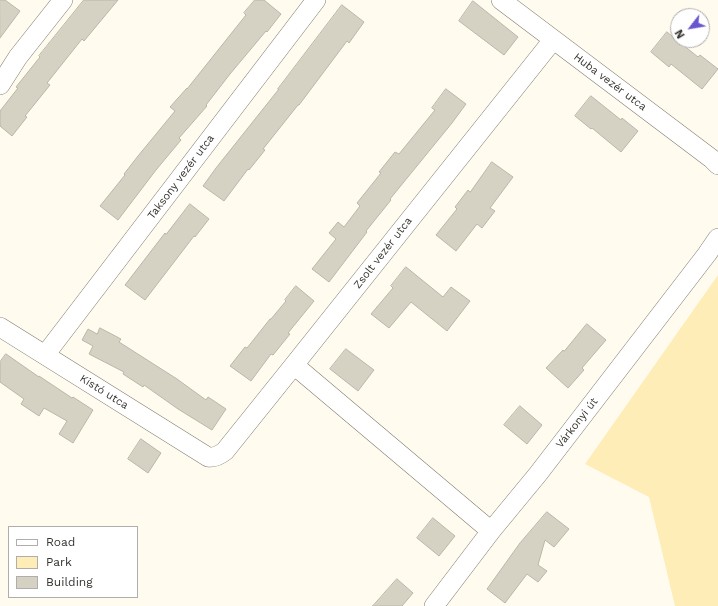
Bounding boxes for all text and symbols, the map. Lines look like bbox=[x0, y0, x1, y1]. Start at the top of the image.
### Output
north arrow bbox=[670, 8, 710, 48]
text: N bbox=[672, 27, 688, 41]
street label: Huba vezér utca bbox=[571, 50, 649, 114]
street label: Taksony vezér utca bbox=[145, 132, 217, 222]
street label: Zsolt vezér utca bbox=[351, 215, 415, 291]
street label: Kistó utca bbox=[77, 372, 131, 412]
street label: Várkonyi út bbox=[553, 395, 601, 451]
legend bbox=[8, 526, 138, 598]
text: Road bbox=[46, 535, 75, 549]
text: Park bbox=[46, 555, 72, 569]
text: Building bbox=[46, 575, 93, 589]

